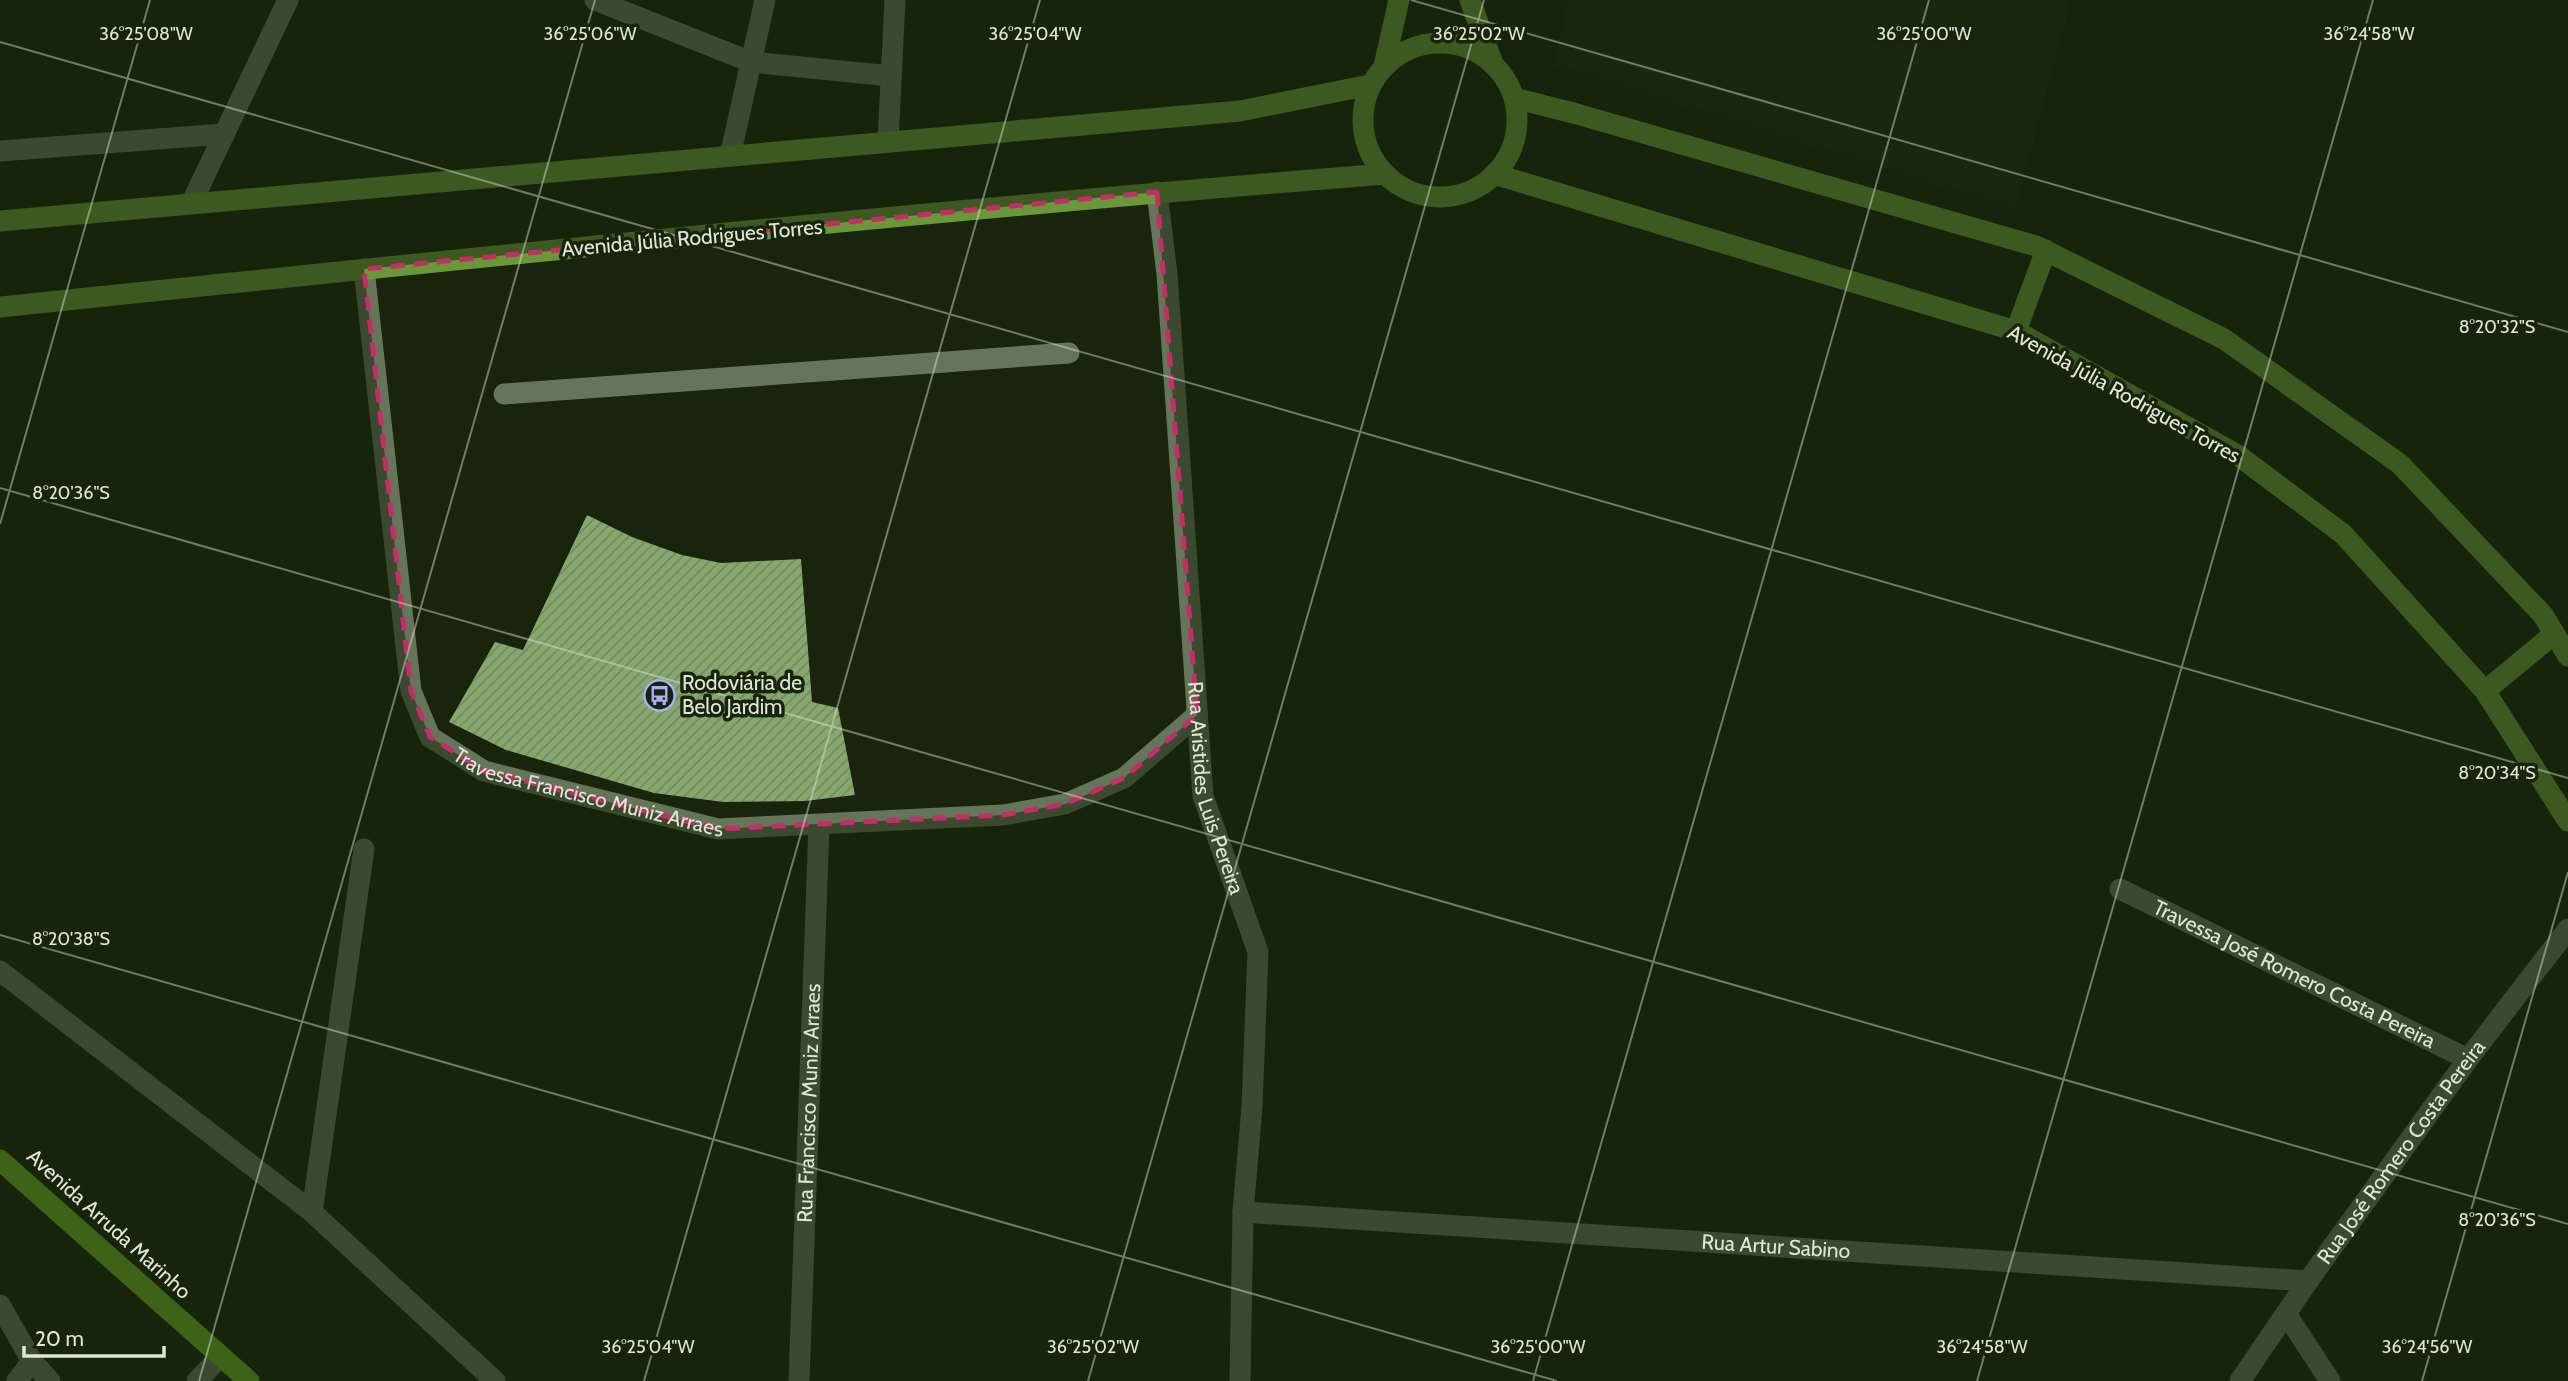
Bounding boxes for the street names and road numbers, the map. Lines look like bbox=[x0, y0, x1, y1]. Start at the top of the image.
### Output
street label: Avenida Júlia Rodrigues Torres bbox=[560, 214, 824, 261]
street label: Avenida Júlia Rodrigues Torres bbox=[2004, 319, 2245, 468]
street label: Rua Aristides Luis Pereira bbox=[1183, 680, 1250, 897]
street label: Travessa Francisco Muniz Arraes bbox=[449, 742, 724, 841]
street label: Travessa José Romero Costa Pereira bbox=[2149, 894, 2440, 1053]
street label: Rua Francisco Muniz Arraes bbox=[792, 983, 825, 1223]
street label: Rua José Romero Costa Pereira bbox=[2311, 1035, 2490, 1269]
street label: Avenida Arruda Marinho bbox=[22, 1143, 197, 1304]
street label: Rua Artur Sabino bbox=[1701, 1229, 1851, 1263]

